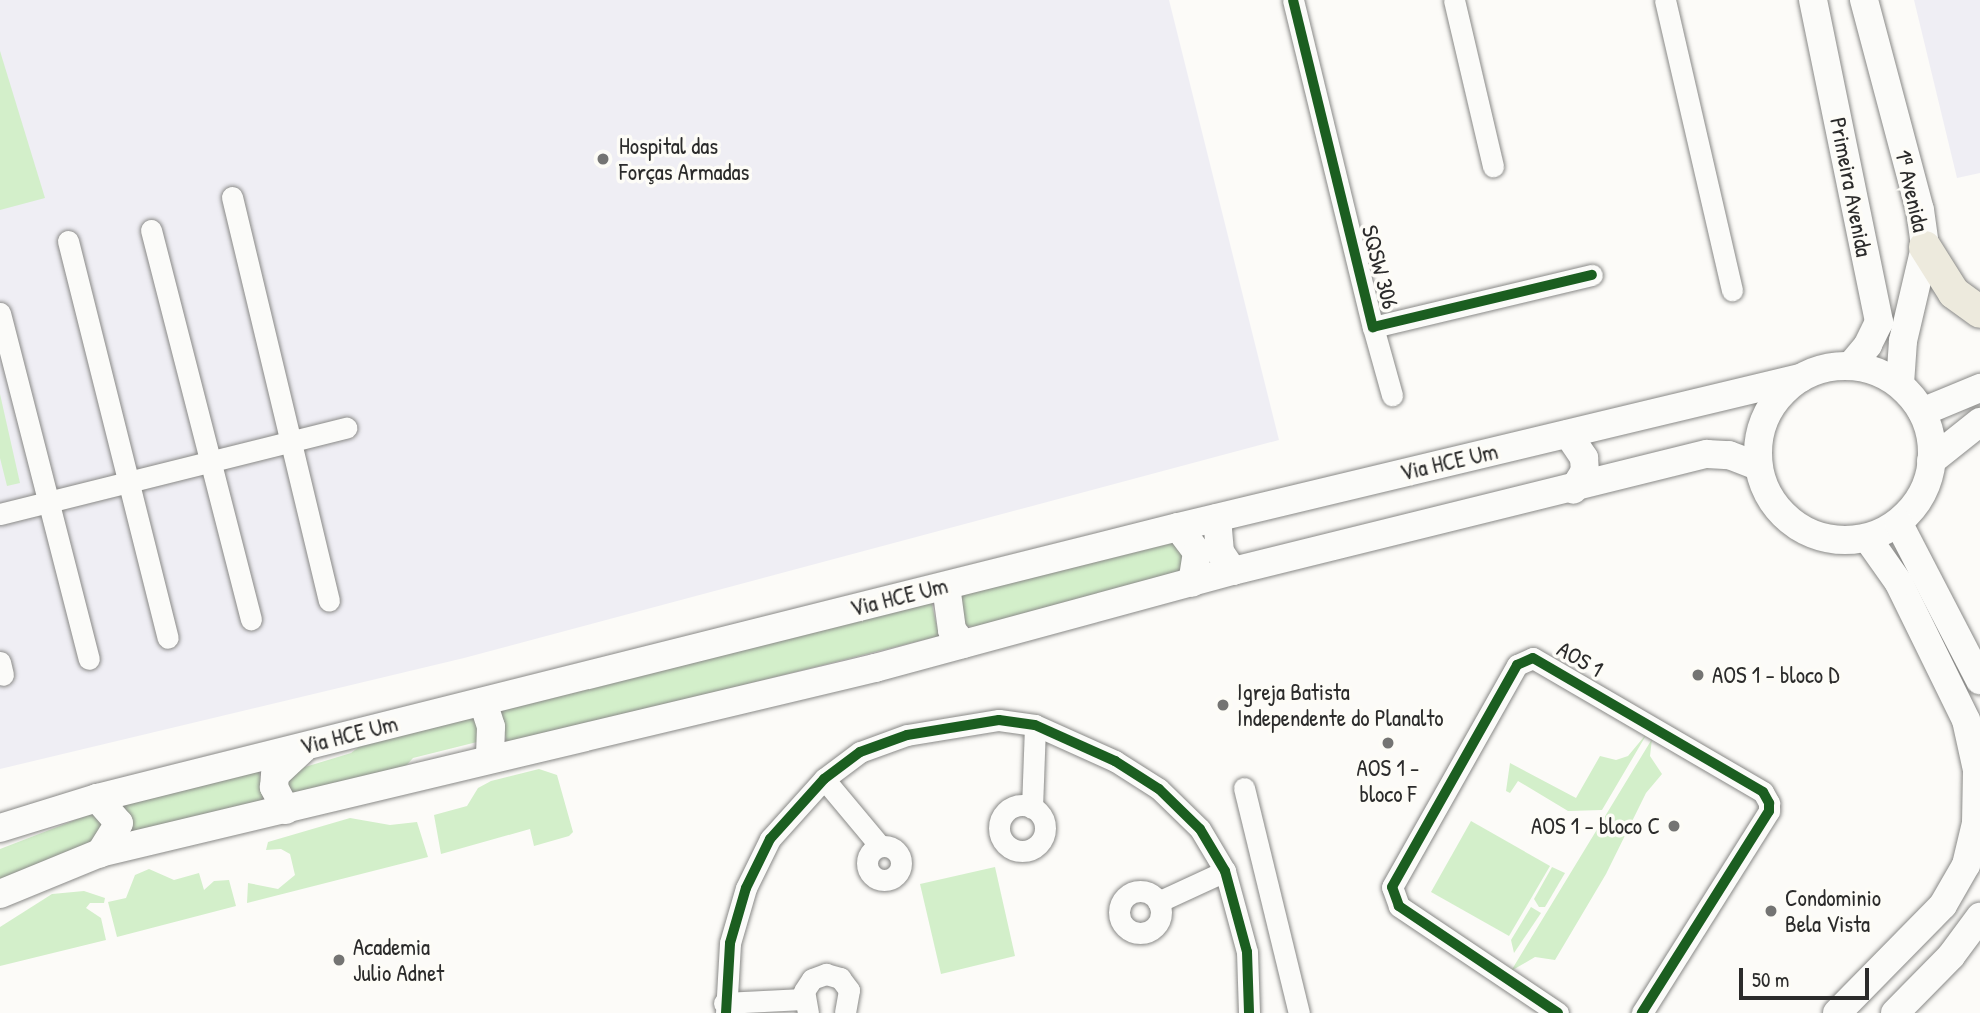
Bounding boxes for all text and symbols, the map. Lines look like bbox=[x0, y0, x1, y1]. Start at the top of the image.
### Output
street label: Primeira Avenida bbox=[1824, 115, 1878, 259]
place label: Hospital das Forças Armadas bbox=[619, 132, 749, 186]
street label: 1ª Avenida bbox=[1889, 147, 1935, 235]
marker: Hospital das Forças Armadas bbox=[593, 149, 613, 169]
street label: SQSW 306 bbox=[1356, 222, 1404, 312]
street label: Via HCE Um bbox=[1397, 437, 1501, 487]
street label: Via HCE Um bbox=[847, 572, 951, 622]
street label: AOS 1 bbox=[1552, 635, 1608, 683]
place label: AOS 1 - bloco D bbox=[1712, 661, 1839, 689]
marker: AOS 1 - bloco D bbox=[1690, 667, 1706, 683]
place label: Igreja Batista Independente do Planalto bbox=[1237, 678, 1444, 732]
marker: Igreja Batista Independente do Planalto bbox=[1215, 697, 1231, 713]
street label: Via HCE Um bbox=[297, 710, 401, 760]
marker: AOS 1 - bloco F bbox=[1380, 735, 1396, 751]
place label: AOS 1 - bloco F bbox=[1357, 754, 1419, 808]
place label: AOS 1 - bloco C bbox=[1531, 812, 1660, 840]
marker: AOS 1 - bloco C bbox=[1666, 818, 1682, 834]
place label: Condominio Bela Vista bbox=[1785, 884, 1881, 938]
marker: Condominio Bela Vista bbox=[1763, 903, 1779, 919]
place label: Academia Julio Adnet bbox=[353, 933, 444, 987]
marker: Academia Julio Adnet bbox=[331, 952, 347, 968]
scale bar bbox=[1742, 954, 1871, 998]
text: 50 m bbox=[1752, 965, 1789, 994]

